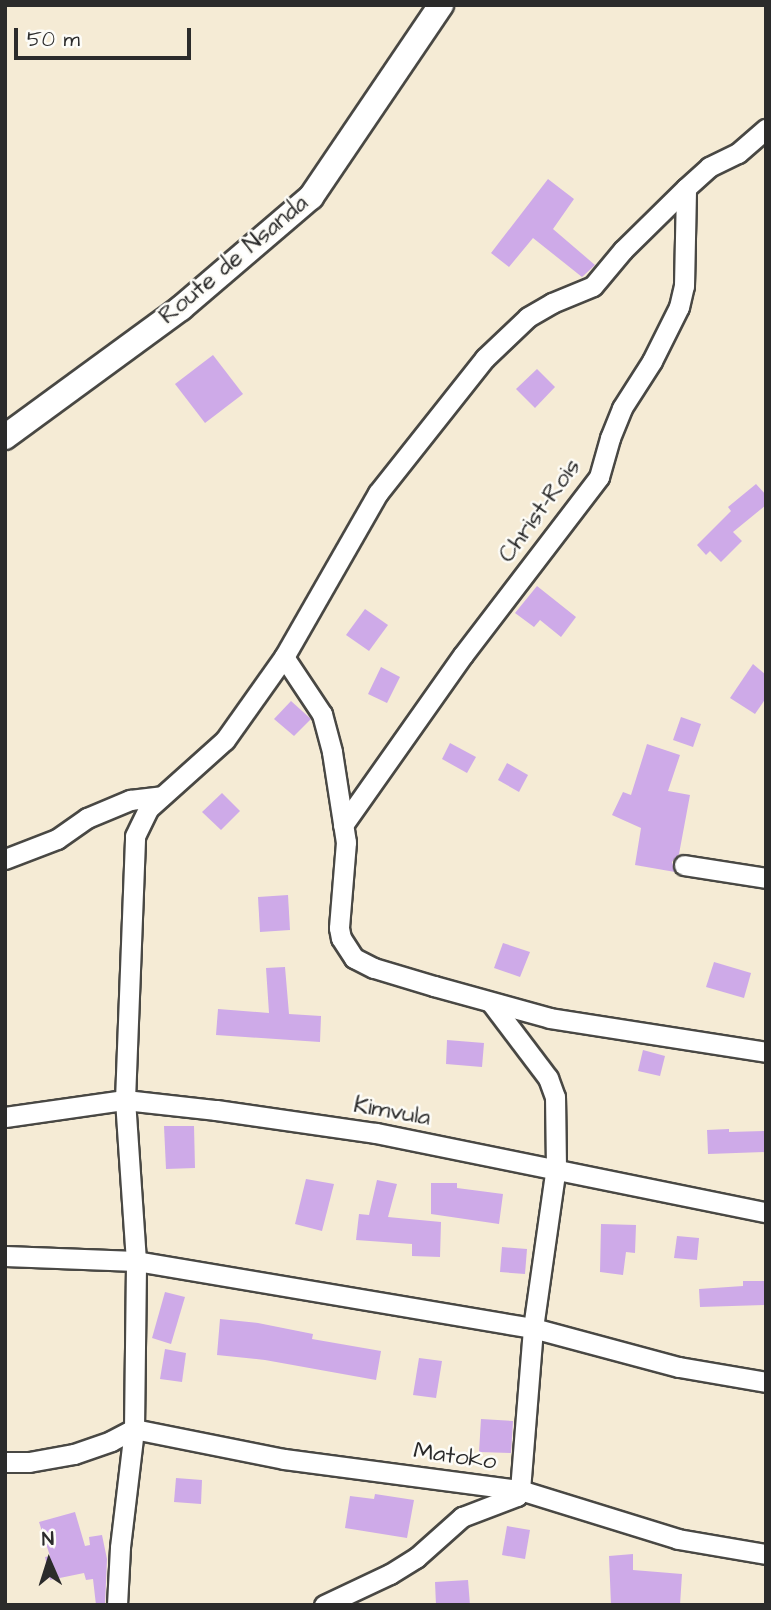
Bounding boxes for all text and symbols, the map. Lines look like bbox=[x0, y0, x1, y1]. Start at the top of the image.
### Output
scale bar bbox=[18, 14, 194, 58]
text: 50 m bbox=[27, 25, 80, 54]
street label: Route de Nsanda bbox=[154, 189, 314, 331]
street label: Christ-Rois bbox=[493, 453, 587, 569]
street label: Kimvula bbox=[351, 1091, 433, 1133]
street label: Matoko bbox=[412, 1437, 498, 1477]
north arrow bbox=[14, 1526, 84, 1596]
text: N bbox=[41, 1526, 55, 1553]

